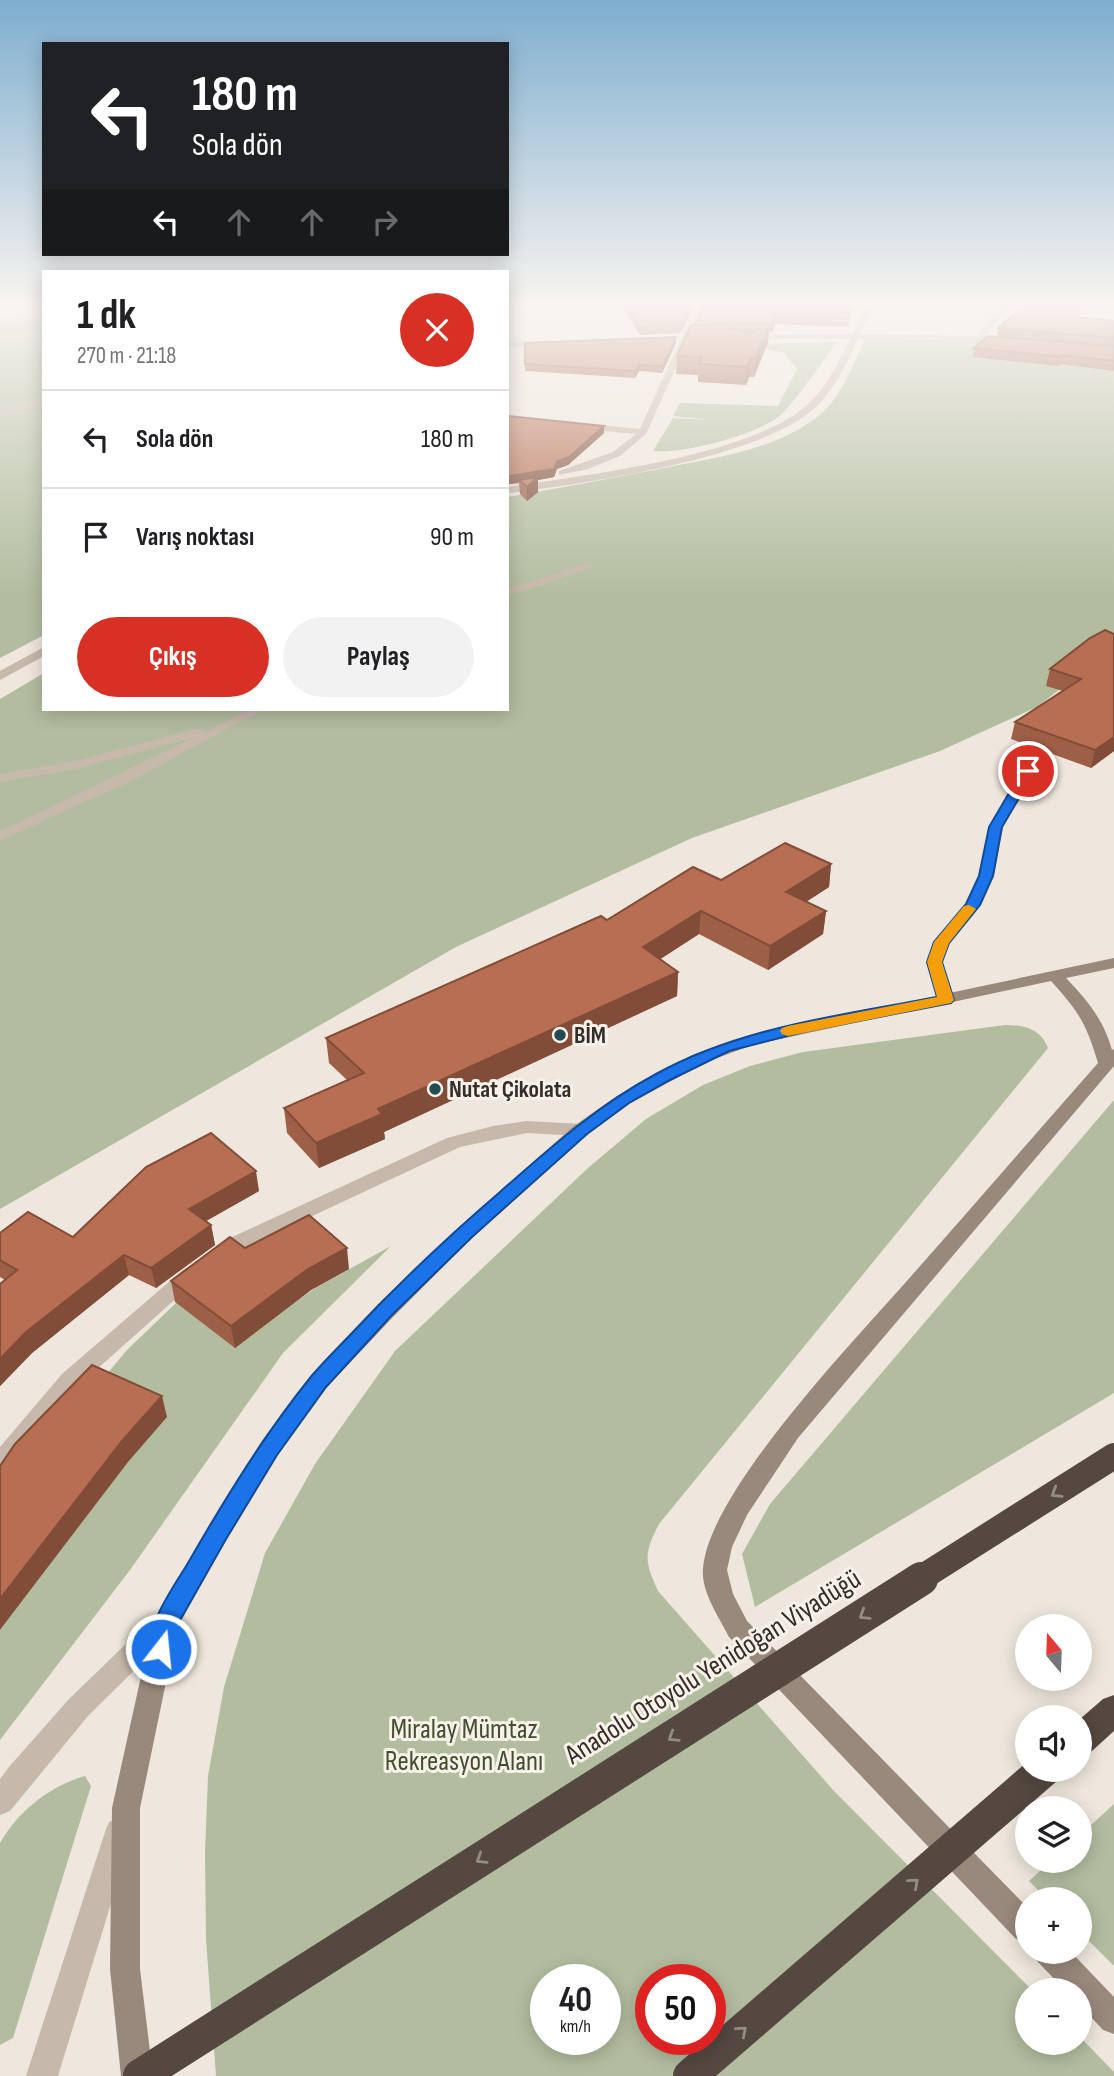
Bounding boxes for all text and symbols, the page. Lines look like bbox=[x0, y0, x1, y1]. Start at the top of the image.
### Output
text: 180 m bbox=[192, 66, 298, 125]
icon: left bbox=[77, 70, 168, 161]
text: Sola dön bbox=[192, 126, 283, 165]
icon: left bbox=[147, 203, 185, 241]
icon: ahead bbox=[220, 203, 258, 241]
icon: ahead bbox=[293, 203, 331, 241]
icon: right bbox=[366, 203, 404, 241]
text: 1 dk bbox=[77, 290, 136, 341]
button: close bbox=[400, 293, 474, 367]
text: 270 m · 21:18 bbox=[77, 342, 176, 370]
icon: left bbox=[77, 420, 115, 458]
text: Sola dön bbox=[136, 424, 213, 455]
text: 180 m bbox=[421, 424, 474, 455]
icon: arrive bbox=[77, 518, 115, 556]
text: Varış noktası bbox=[136, 522, 254, 553]
text: 90 m bbox=[430, 522, 474, 553]
button: Çıkış bbox=[77, 617, 269, 697]
button: Paylaş bbox=[283, 617, 474, 697]
pin bbox=[998, 741, 1058, 801]
icon: arrive bbox=[1009, 752, 1047, 790]
place label: BİM bbox=[574, 1021, 606, 1050]
marker: BİM bbox=[552, 1027, 568, 1043]
place label: Nutat Çikolata bbox=[449, 1075, 571, 1104]
marker: Nutat Çikolata bbox=[427, 1081, 443, 1097]
one-way arrow bbox=[1051, 1484, 1064, 1497]
street label: Anadolu Otoyolu Yenidoğan Viyadüğü bbox=[558, 1562, 867, 1772]
one-way arrow bbox=[859, 1607, 872, 1620]
position arrow bbox=[124, 1612, 198, 1686]
north arrow bbox=[1015, 1614, 1092, 1690]
map controls bbox=[1015, 1614, 1092, 2055]
button: sound bbox=[1015, 1705, 1092, 1782]
park label: Miralay Mümtaz Rekreasyon Alanı bbox=[385, 1713, 543, 1778]
one-way arrow bbox=[667, 1729, 680, 1742]
button: layers bbox=[1015, 1796, 1092, 1873]
one-way arrow bbox=[475, 1851, 488, 1864]
one-way arrow bbox=[906, 1879, 919, 1891]
button: + bbox=[1015, 1887, 1092, 1964]
speed limit sign: 50 bbox=[635, 1964, 726, 2055]
button: − bbox=[1015, 1978, 1092, 2055]
text: 40 bbox=[559, 1979, 592, 2022]
text: km/h bbox=[560, 2016, 591, 2037]
one-way arrow bbox=[734, 2027, 747, 2039]

